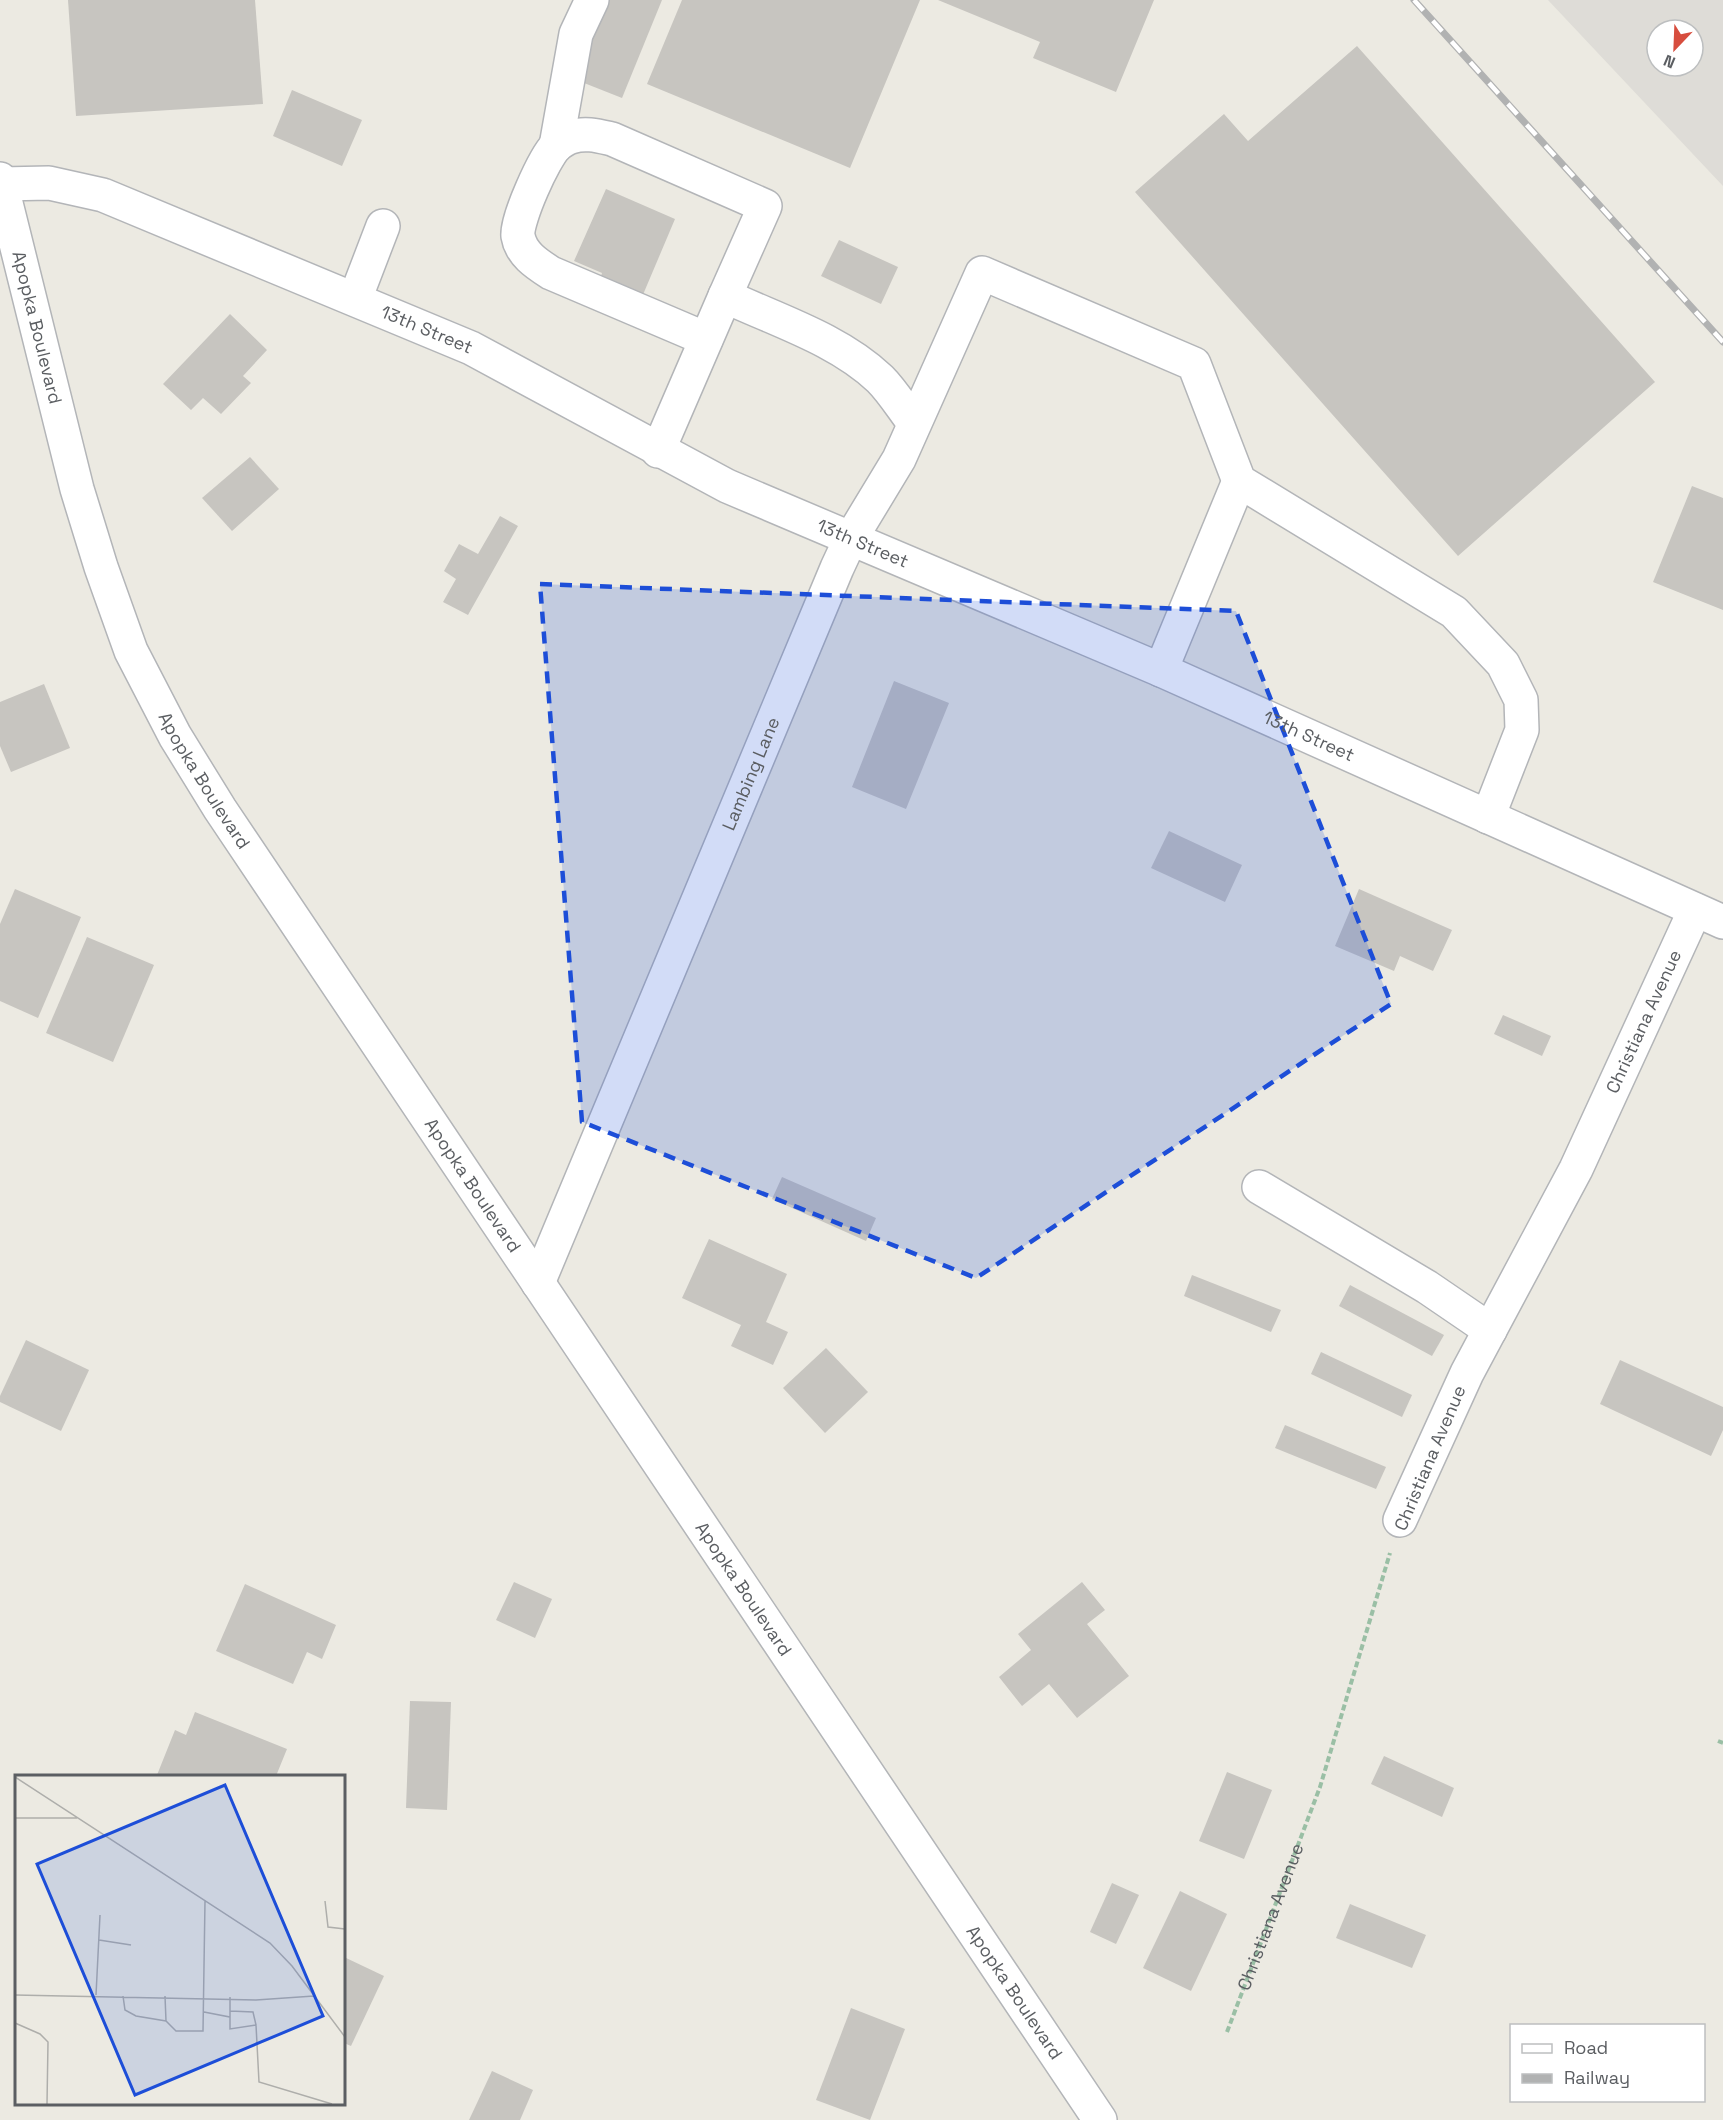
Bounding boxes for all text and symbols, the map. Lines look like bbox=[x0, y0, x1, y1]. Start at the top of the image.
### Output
north arrow bbox=[1645, 18, 1705, 78]
text: N bbox=[1660, 50, 1678, 73]
street label: Apopka Boulevard bbox=[7, 249, 67, 406]
street label: 13th Street bbox=[378, 300, 476, 358]
street label: 13th Street bbox=[813, 513, 912, 573]
street label: 13th Street bbox=[1260, 705, 1358, 766]
street label: Apopka Boulevard bbox=[154, 708, 255, 853]
street label: Lambing Lane bbox=[717, 713, 784, 834]
street label: Christiana Avenue bbox=[1600, 946, 1686, 1097]
street label: Apopka Boulevard bbox=[420, 1114, 526, 1257]
street label: Christiana Avenue bbox=[1389, 1382, 1470, 1534]
street label: Apopka Boulevard bbox=[691, 1517, 797, 1660]
inset map bbox=[15, 1775, 345, 2105]
street label: Christiana Avenue bbox=[1232, 1840, 1309, 1994]
street label: Apopka Boulevard bbox=[962, 1921, 1068, 2064]
legend bbox=[1510, 2024, 1705, 2102]
text: Road bbox=[1564, 2036, 1608, 2059]
text: Railway bbox=[1564, 2066, 1630, 2089]

